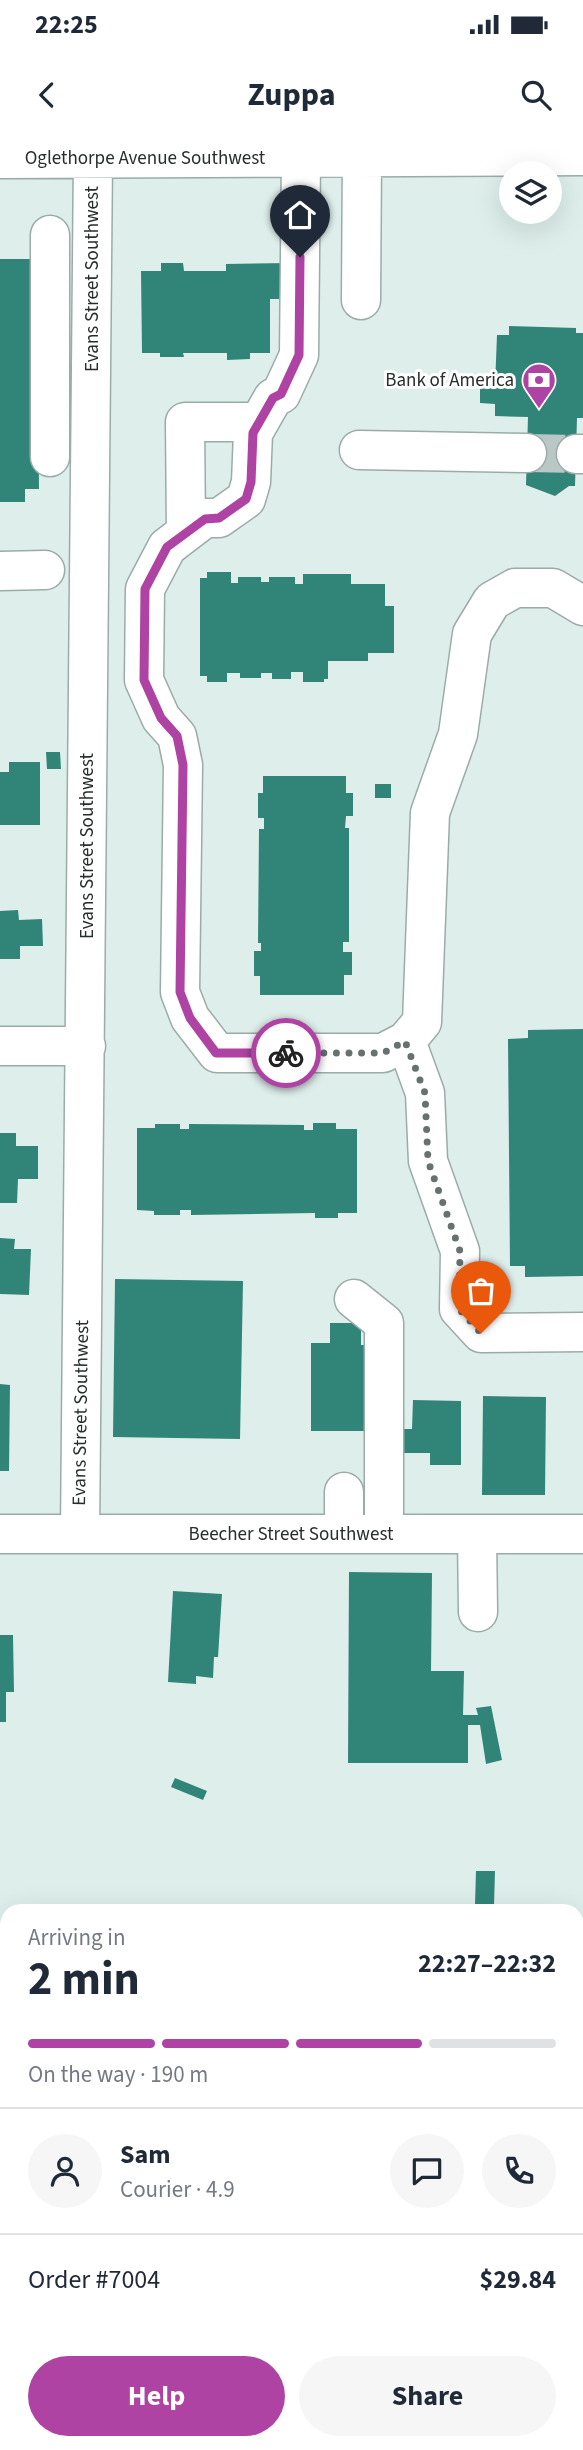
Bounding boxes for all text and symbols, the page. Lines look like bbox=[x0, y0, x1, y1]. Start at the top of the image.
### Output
text: 22:25 bbox=[35, 6, 98, 43]
text: Zuppa bbox=[247, 72, 336, 118]
icon: back bbox=[28, 76, 66, 114]
icon: search bbox=[517, 76, 555, 114]
street label: Oglethorpe Avenue Southwest bbox=[25, 145, 266, 172]
map controls bbox=[499, 161, 562, 224]
button: layers bbox=[499, 161, 562, 224]
street label: Evans Street Southwest bbox=[79, 185, 106, 372]
pin bbox=[270, 185, 330, 257]
icon: home bbox=[281, 196, 319, 234]
bank icon: Bank of America bbox=[520, 361, 558, 410]
place label: Bank of America bbox=[385, 367, 514, 394]
street label: Evans Street Southwest bbox=[74, 752, 101, 939]
courier bbox=[251, 1018, 321, 1088]
icon: bike bbox=[267, 1034, 305, 1072]
pin bbox=[451, 1261, 511, 1333]
icon: bag bbox=[462, 1272, 500, 1310]
street label: Evans Street Southwest bbox=[66, 1319, 96, 1506]
street label: Beecher Street Southwest bbox=[189, 1521, 394, 1548]
text: Arriving in bbox=[28, 1921, 126, 1954]
text: 22:27–22:32 bbox=[418, 1945, 556, 1982]
text: 2 min bbox=[28, 1947, 140, 2012]
text: On the way · 190 m bbox=[28, 2058, 208, 2091]
button: person bbox=[28, 2134, 102, 2208]
button: chat bbox=[390, 2134, 464, 2208]
button: phone bbox=[482, 2134, 556, 2208]
text: Sam bbox=[120, 2136, 170, 2173]
text: Courier · 4.9 bbox=[120, 2173, 235, 2206]
text: Order #7004 bbox=[28, 2261, 160, 2298]
text: $29.84 bbox=[480, 2261, 556, 2298]
button: Help bbox=[28, 2356, 285, 2436]
button: Share bbox=[299, 2356, 556, 2436]

